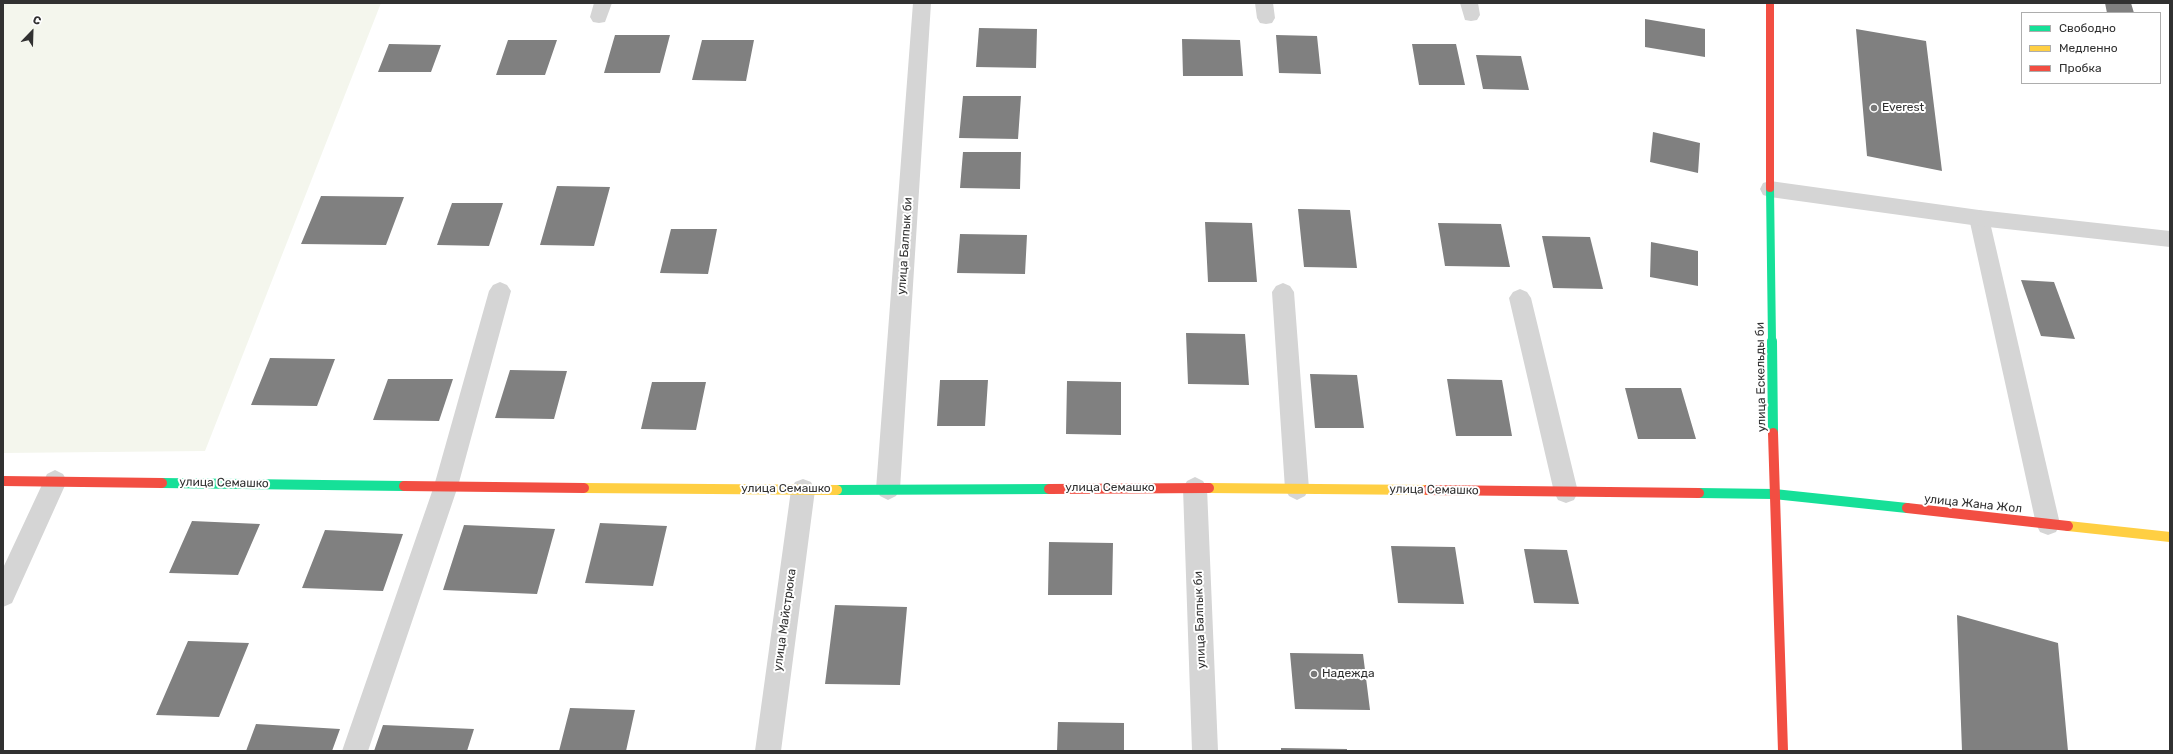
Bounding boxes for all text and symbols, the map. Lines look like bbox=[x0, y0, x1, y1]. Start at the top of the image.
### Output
north arrow bbox=[12, 12, 52, 52]
legend bbox=[2021, 12, 2161, 84]
text: С bbox=[31, 13, 43, 28]
text: Свободно bbox=[2059, 21, 2116, 35]
text: Медленно bbox=[2059, 41, 2118, 55]
text: Пробка bbox=[2059, 61, 2102, 75]
place label: Everest bbox=[1882, 101, 1924, 115]
marker: Everest bbox=[1869, 103, 1879, 113]
street label: улица Балпык би bbox=[894, 197, 916, 295]
street label: улица Ескельды би bbox=[1753, 322, 1769, 432]
street label: улица Семашко bbox=[179, 475, 269, 491]
street label: улица Семашко bbox=[1065, 481, 1155, 495]
street label: улица Семашко bbox=[741, 482, 831, 496]
street label: улица Семашко bbox=[1389, 482, 1479, 498]
street label: улица Жана Жол bbox=[1923, 492, 2023, 516]
street label: улица Майстрюка bbox=[771, 568, 799, 672]
street label: улица Балпык би bbox=[1191, 571, 1209, 669]
place label: Надежда bbox=[1322, 667, 1375, 681]
marker: Надежда bbox=[1309, 669, 1319, 679]

